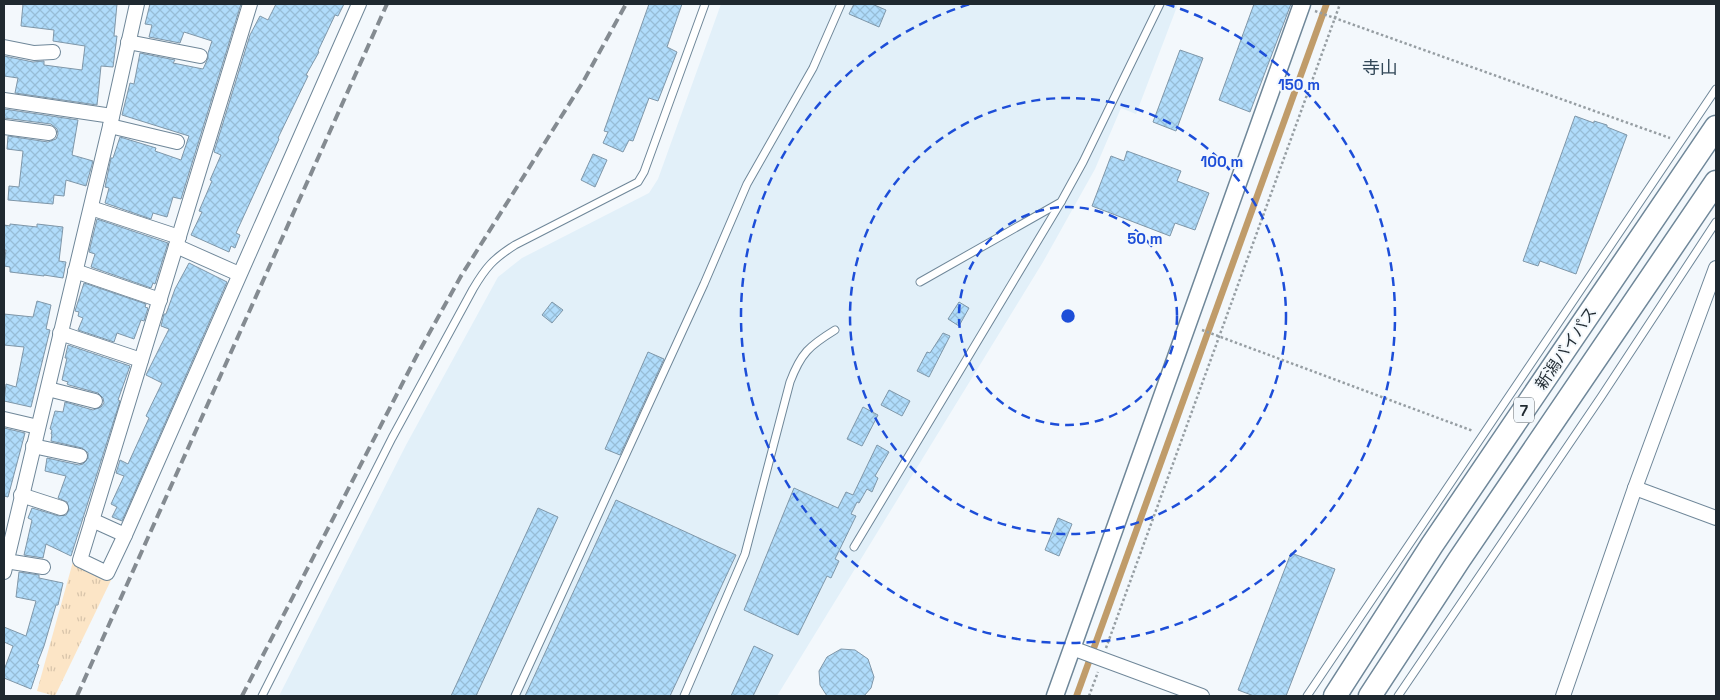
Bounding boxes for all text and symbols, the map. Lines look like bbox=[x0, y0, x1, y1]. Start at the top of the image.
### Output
district label: 寺山 bbox=[1362, 56, 1398, 79]
text: 150 m bbox=[1278, 75, 1320, 94]
text: 100 m bbox=[1201, 152, 1243, 171]
text: 50 m bbox=[1127, 229, 1163, 248]
street label: 新潟バイパス bbox=[1531, 302, 1601, 394]
centre of rings bbox=[1059, 307, 1077, 325]
road number: 7 bbox=[1514, 398, 1534, 422]

